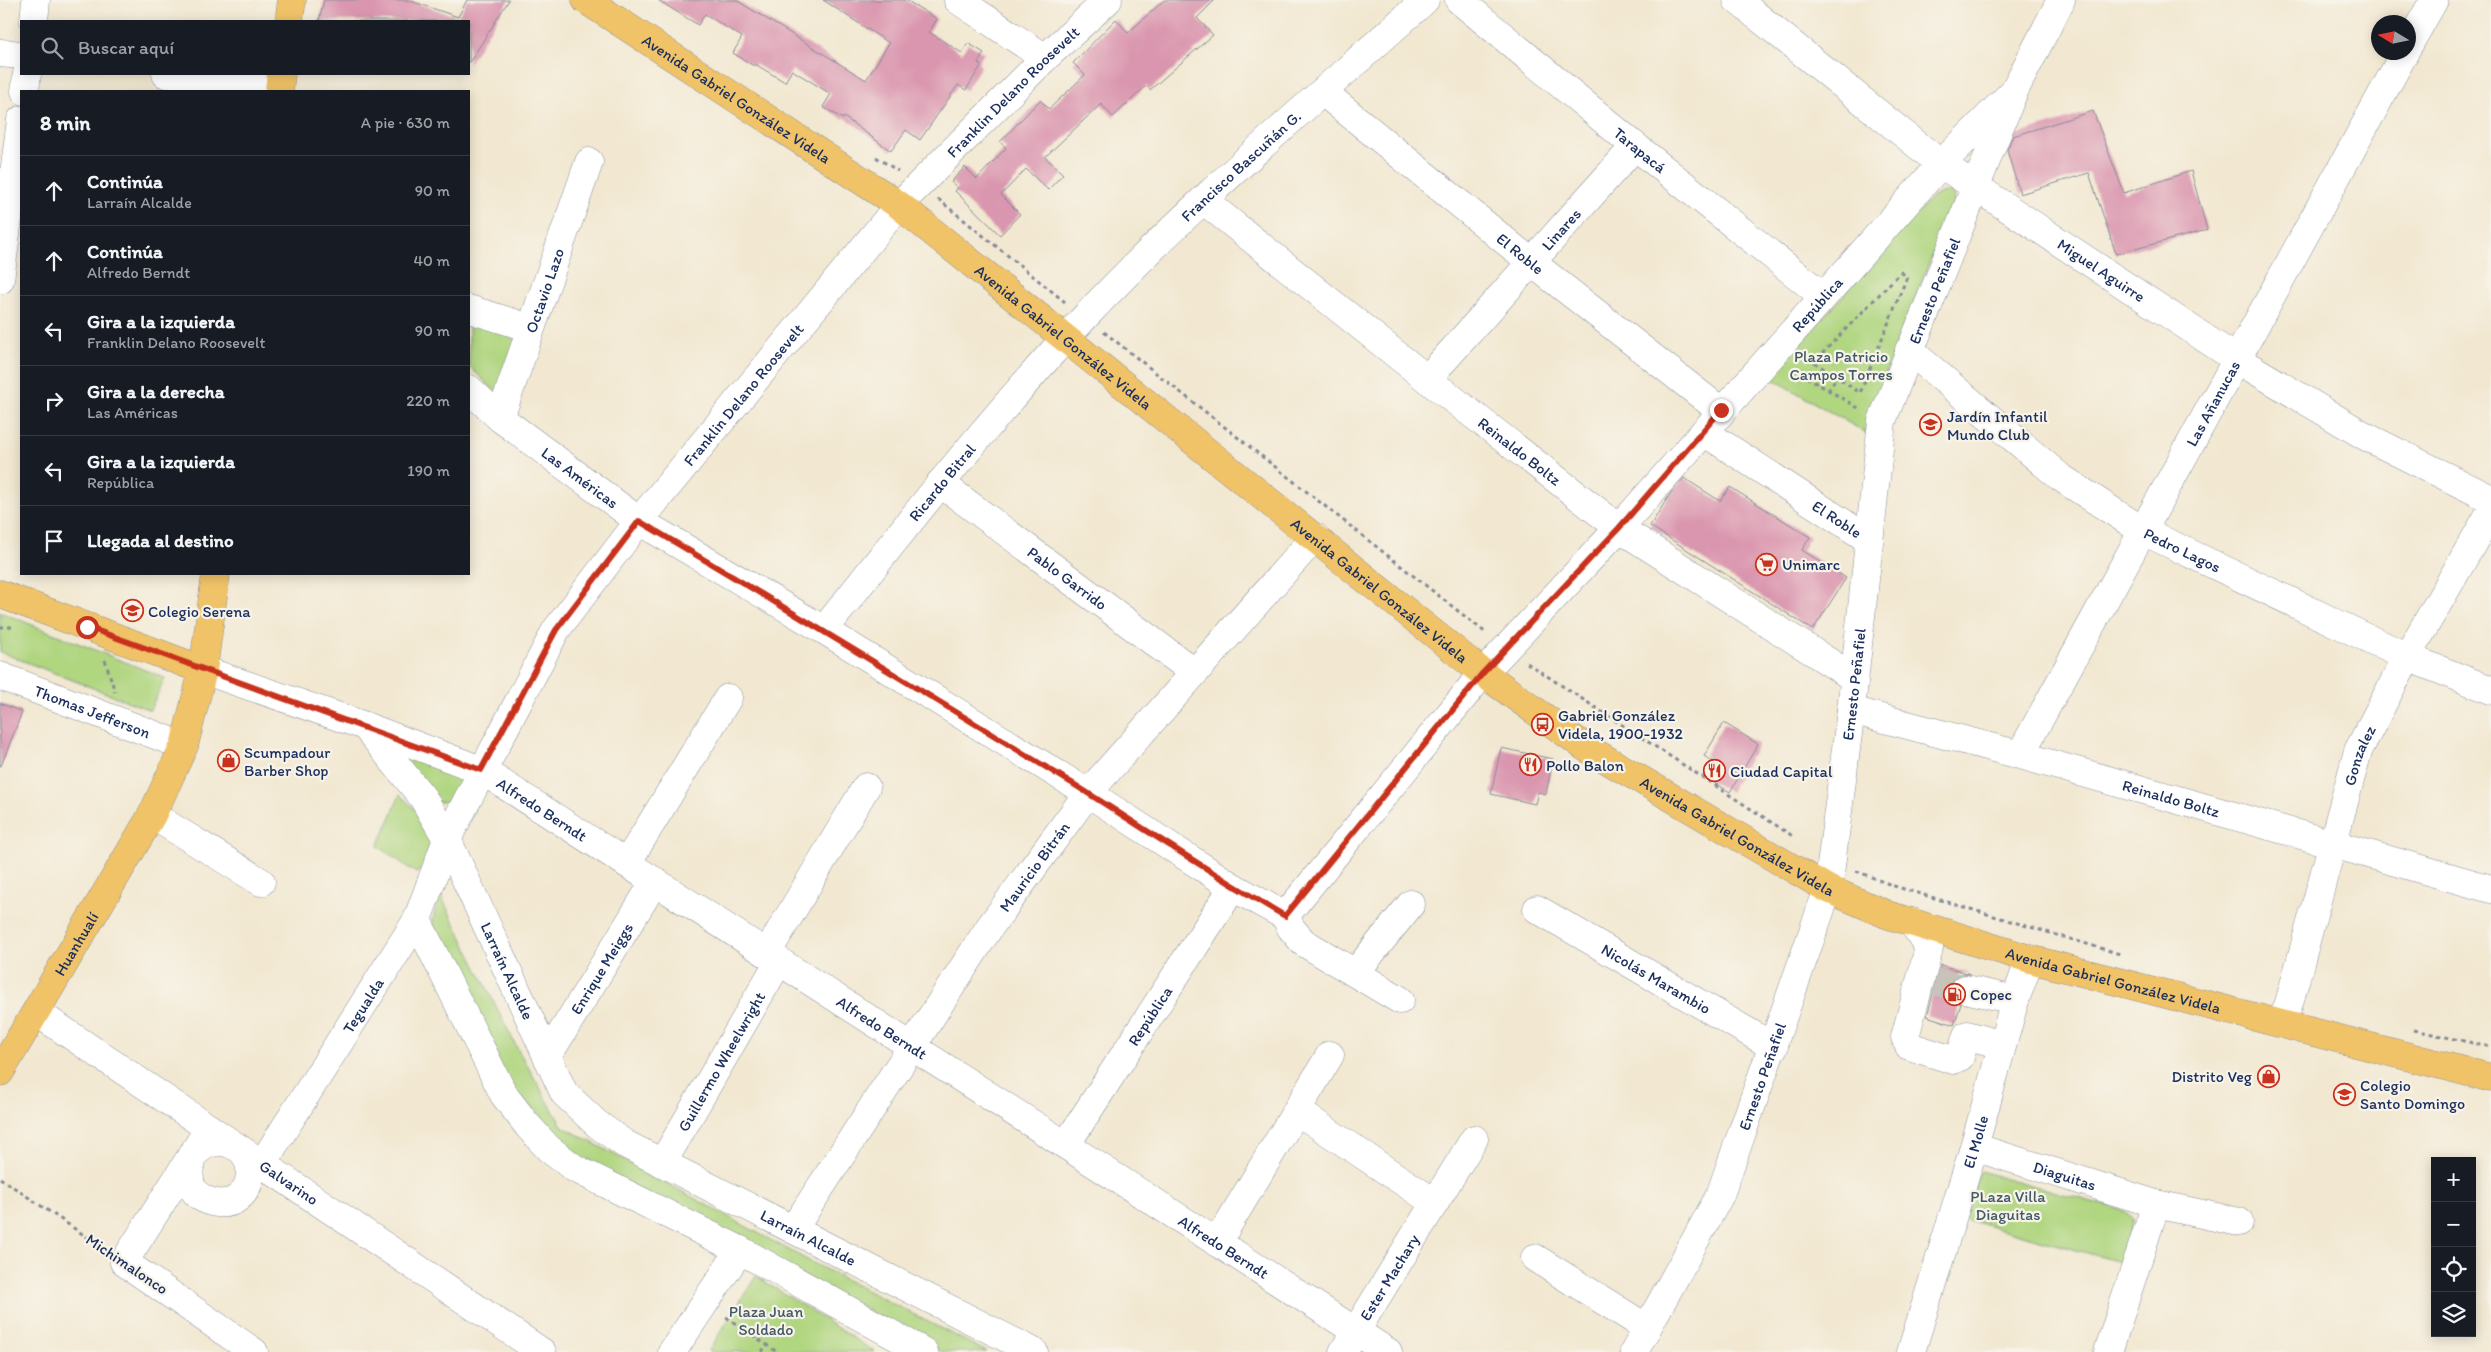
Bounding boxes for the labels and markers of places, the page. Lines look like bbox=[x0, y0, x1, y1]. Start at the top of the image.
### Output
place label: Jardín Infantil Mundo Club bbox=[1947, 407, 2048, 444]
school or university icon: Jardín Infantil Mundo Club bbox=[1919, 413, 1943, 437]
supermarket icon: Unimarc bbox=[1754, 552, 1778, 576]
place label: Unimarc bbox=[1782, 555, 1840, 574]
school or university icon: Colegio Serena bbox=[120, 599, 144, 623]
place label: Colegio Serena bbox=[148, 602, 251, 621]
place label: Gabriel González Videla, 1900-1932 bbox=[1558, 706, 1684, 743]
bus stop icon: Gabriel González Videla, 1900-1932 bbox=[1530, 712, 1554, 736]
place label: Scumpadour Barber Shop bbox=[244, 743, 330, 780]
shop icon: Scumpadour Barber Shop bbox=[216, 749, 240, 773]
restaurant icon: Pollo Balon bbox=[1518, 753, 1542, 777]
place label: Pollo Balon bbox=[1546, 756, 1624, 775]
restaurant icon: Ciudad Capital bbox=[1702, 759, 1726, 783]
place label: Ciudad Capital bbox=[1730, 762, 1833, 781]
fuel station icon: Copec bbox=[1942, 982, 1966, 1006]
place label: Copec bbox=[1970, 985, 2012, 1004]
shop icon: Distrito Veg bbox=[2256, 1064, 2280, 1088]
place label: Distrito Veg bbox=[2171, 1067, 2253, 1086]
place label: Colegio Santo Domingo bbox=[2360, 1076, 2465, 1113]
school or university icon: Colegio Santo Domingo bbox=[2332, 1082, 2356, 1106]

